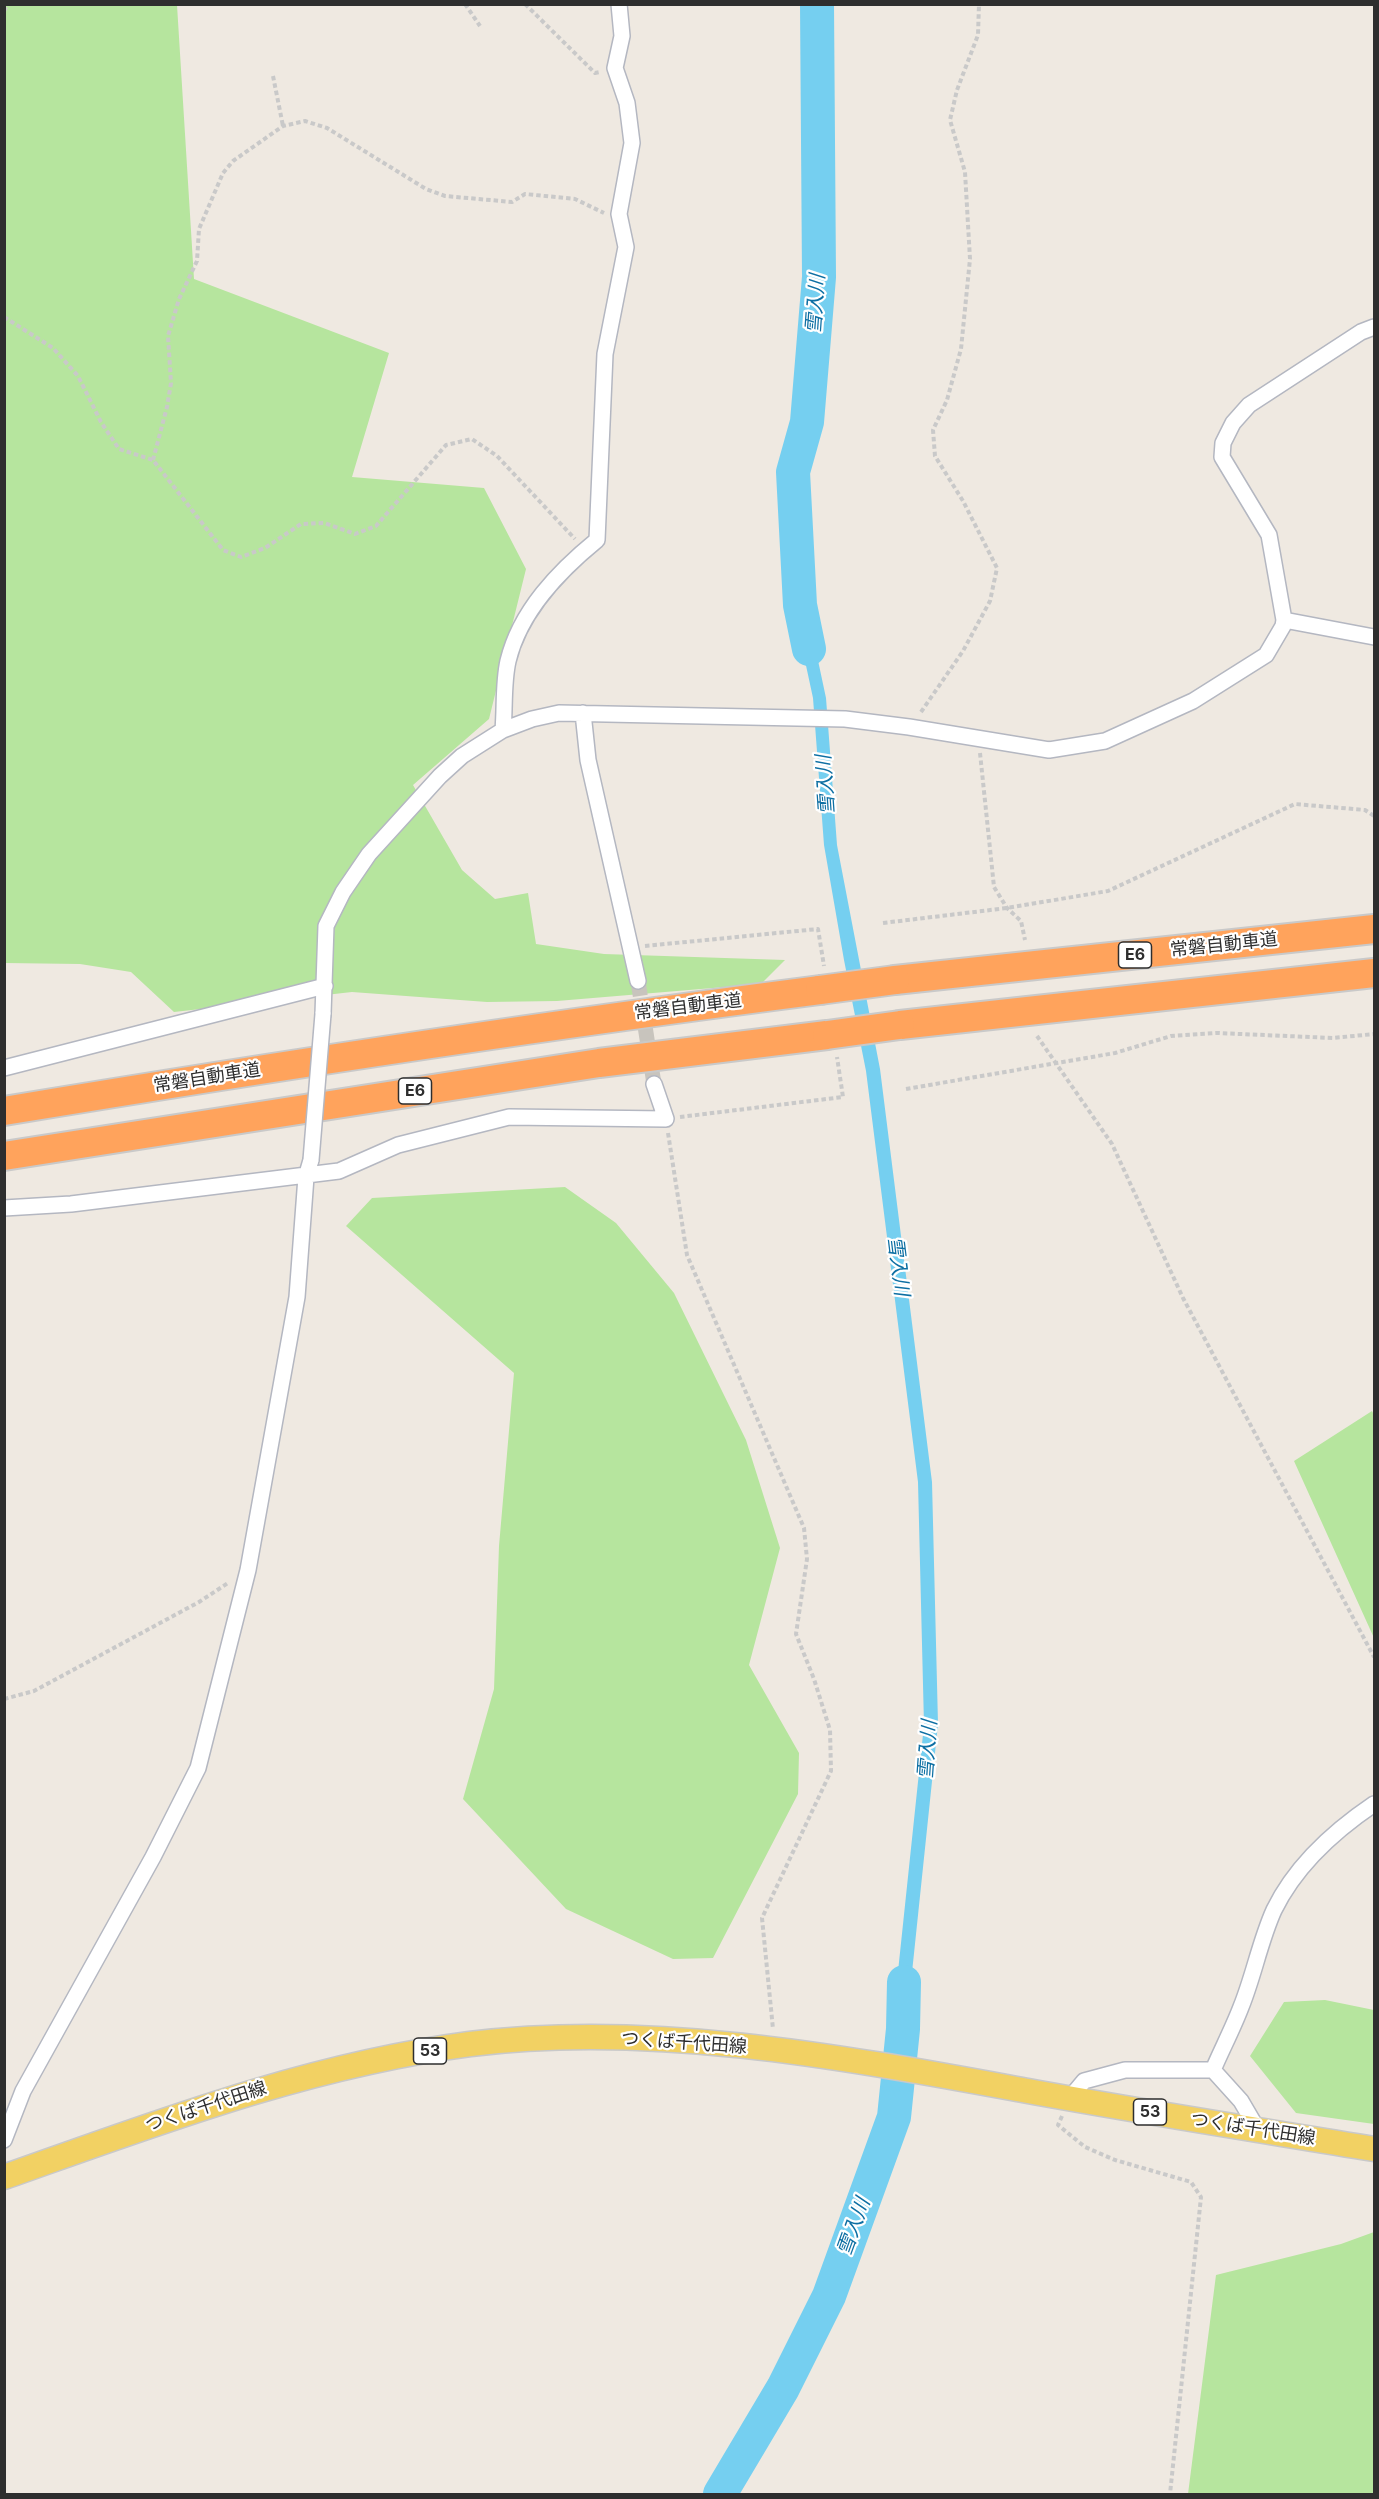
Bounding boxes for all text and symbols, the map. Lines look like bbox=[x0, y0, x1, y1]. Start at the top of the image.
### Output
water label: 雪入川 bbox=[802, 273, 830, 335]
water label: 雪入川 bbox=[812, 754, 840, 816]
street label: 常磐自動車道 bbox=[1169, 929, 1279, 961]
road number: E6 bbox=[1118, 942, 1152, 968]
street label: 常磐自動車道 bbox=[633, 990, 743, 1024]
street label: 常磐自動車道 bbox=[152, 1059, 262, 1097]
road number: E6 bbox=[398, 1078, 432, 1104]
water label: 雪入川 bbox=[882, 1235, 914, 1297]
water label: 雪入川 bbox=[914, 1719, 942, 1781]
street label: つくば千代田線 bbox=[620, 2028, 748, 2058]
road number: 53 bbox=[414, 2038, 446, 2064]
street label: つくば千代田線 bbox=[143, 2077, 269, 2137]
road number: 53 bbox=[1134, 2099, 1166, 2125]
street label: つくば千代田線 bbox=[1189, 2108, 1317, 2150]
water label: 雪入川 bbox=[832, 2195, 876, 2259]

